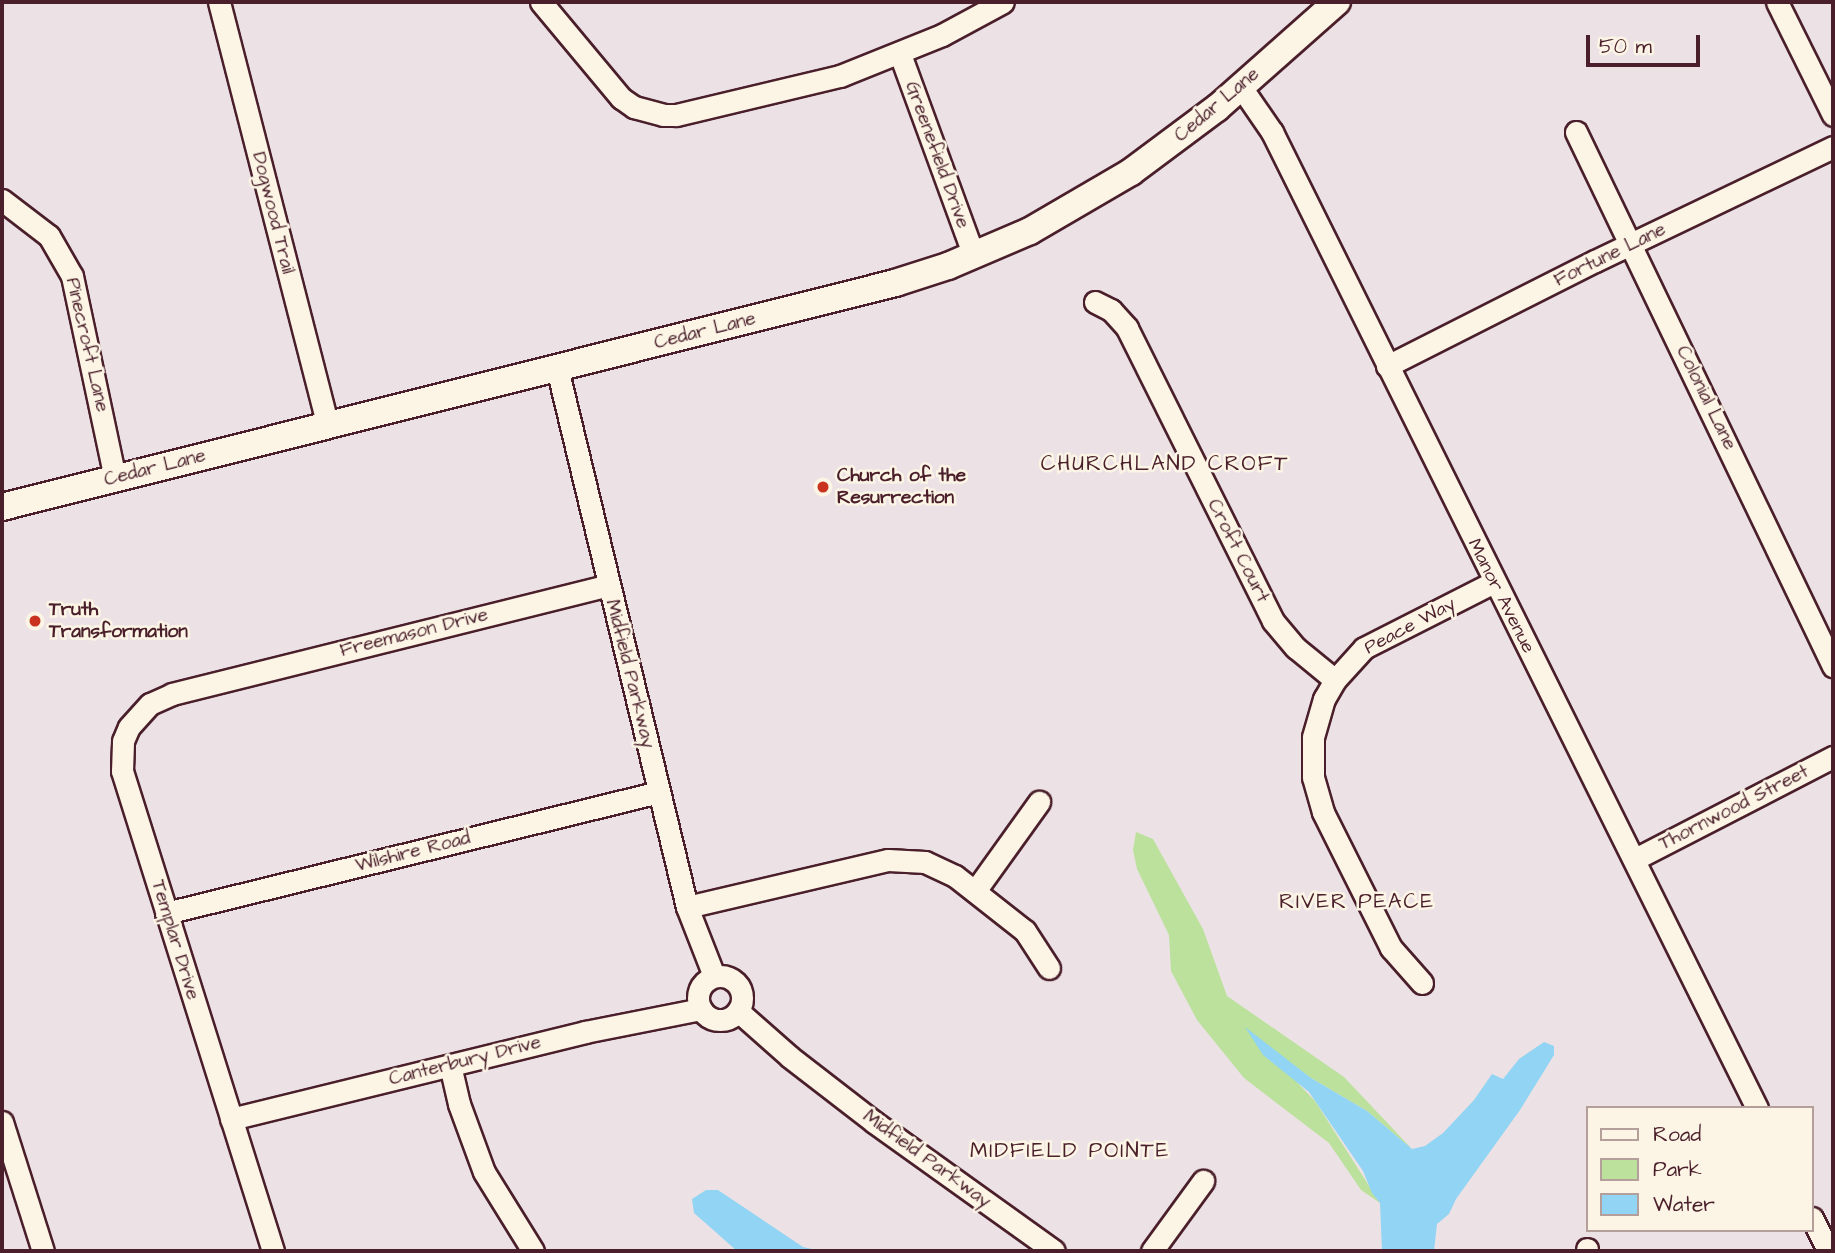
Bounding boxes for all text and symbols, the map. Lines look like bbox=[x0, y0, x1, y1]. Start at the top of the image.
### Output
scale bar bbox=[1590, 21, 1704, 65]
text: 50 m bbox=[1599, 32, 1652, 61]
street label: Cedar Lane bbox=[1170, 63, 1264, 147]
street label: Greenefield Drive bbox=[900, 78, 974, 232]
street label: Dogwood Trail bbox=[247, 150, 299, 276]
street label: Fortune Lane bbox=[1550, 218, 1670, 292]
street label: Pinecroft Lane bbox=[60, 276, 114, 414]
street label: Cedar Lane bbox=[652, 307, 758, 355]
street label: Colonial Lane bbox=[1671, 342, 1741, 454]
street label: Cedar Lane bbox=[102, 444, 208, 492]
district label: CHURCHLAND CROFT bbox=[1043, 451, 1287, 477]
place label: Church of the Resurrection bbox=[837, 465, 966, 509]
marker: Church of the Resurrection bbox=[815, 479, 831, 495]
street label: Croft Court bbox=[1202, 495, 1274, 607]
street label: Manor Avenue bbox=[1462, 535, 1540, 657]
street label: Peace Way bbox=[1361, 592, 1459, 660]
street label: Midfield Parkway bbox=[600, 597, 660, 751]
place label: Truth Transformation bbox=[49, 599, 188, 643]
street label: Freemason Drive bbox=[338, 604, 490, 662]
marker: Truth Transformation bbox=[27, 613, 43, 629]
street label: Thornwood Street bbox=[1655, 760, 1813, 856]
street label: Wilshire Road bbox=[353, 827, 473, 877]
street label: Templar Drive bbox=[146, 877, 204, 1003]
district label: RIVER PEACE bbox=[1281, 889, 1433, 915]
street label: Canterbury Drive bbox=[387, 1031, 543, 1091]
street label: Midfield Parkway bbox=[859, 1105, 995, 1213]
legend bbox=[1587, 1106, 1814, 1232]
text: Road bbox=[1653, 1120, 1701, 1149]
district label: MIDFIELD POINTE bbox=[972, 1138, 1168, 1164]
text: Park bbox=[1653, 1155, 1702, 1184]
text: Water bbox=[1653, 1190, 1715, 1219]

